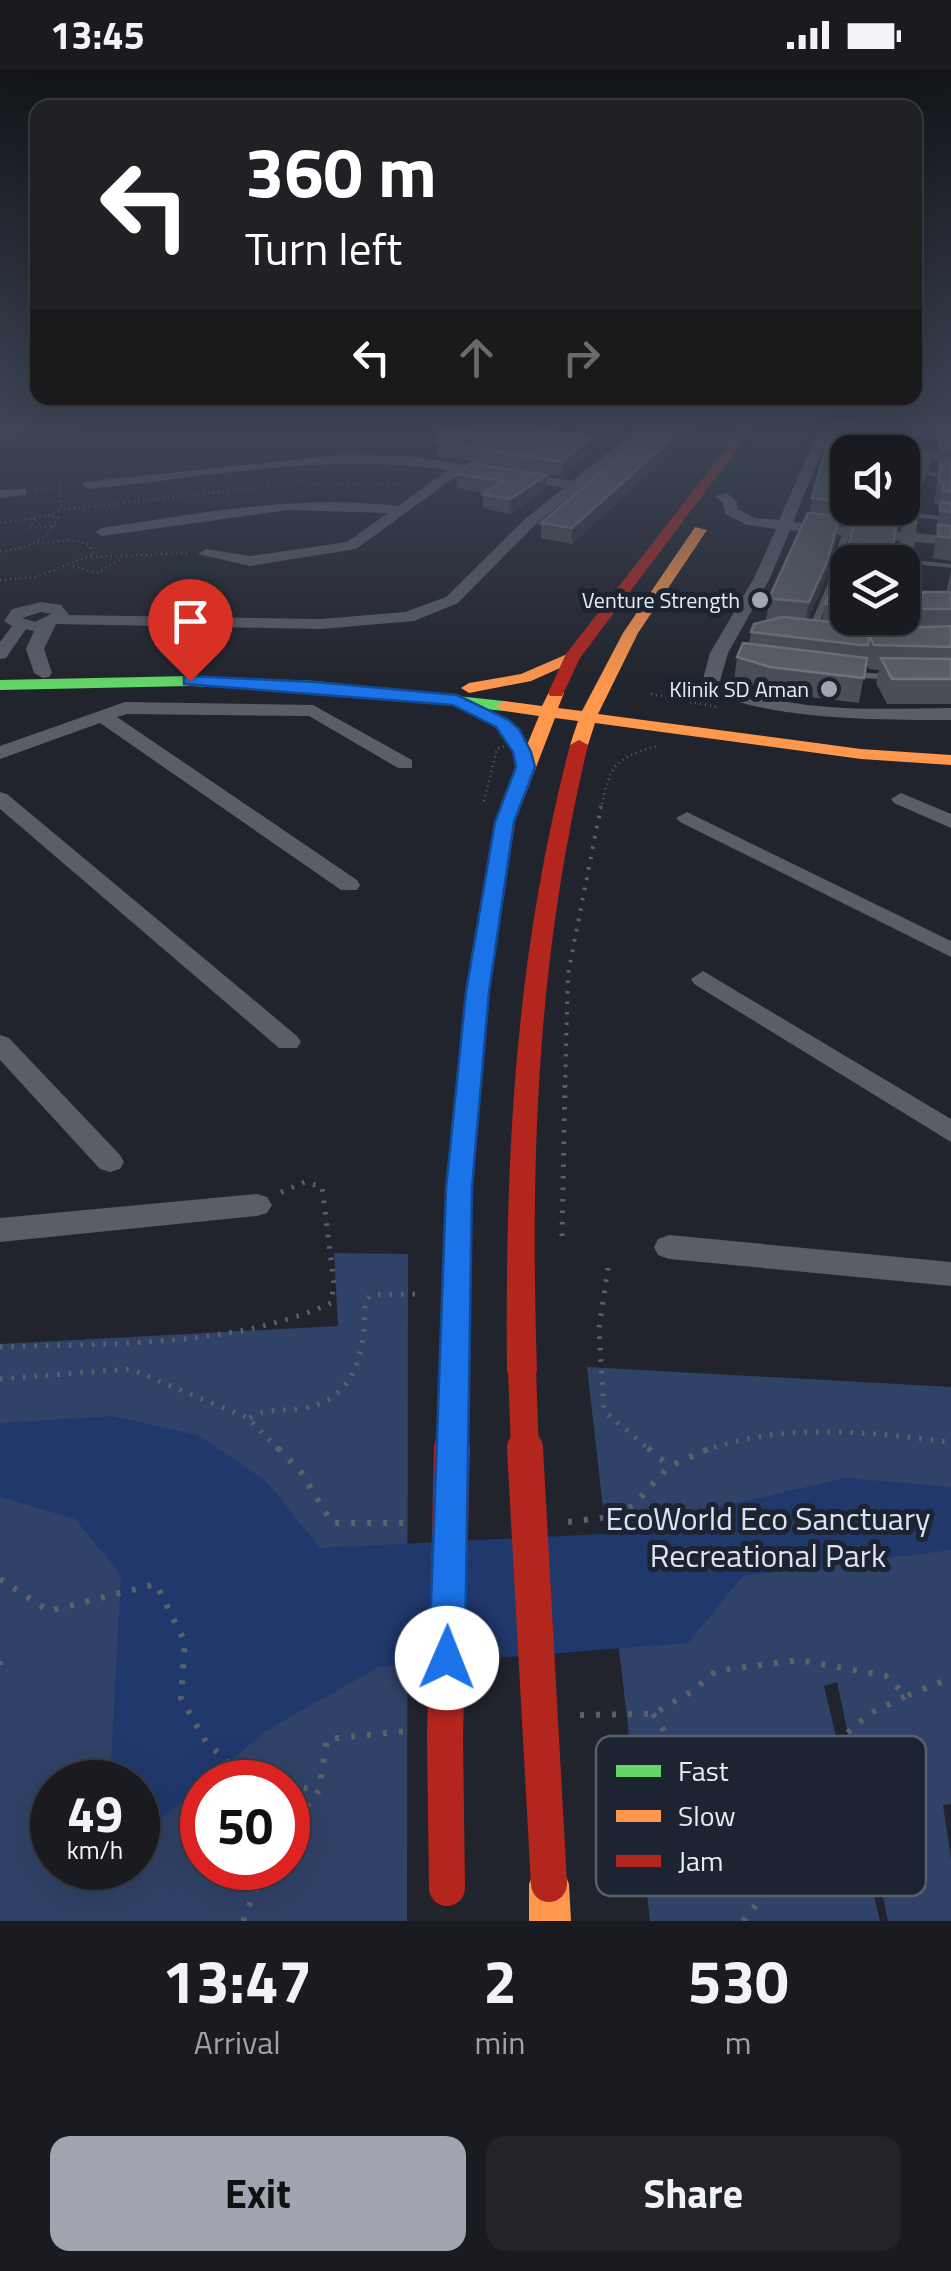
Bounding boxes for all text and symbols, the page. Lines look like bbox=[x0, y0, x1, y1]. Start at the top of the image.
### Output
text: 13:45 bbox=[50, 6, 145, 64]
text: 360 m bbox=[245, 118, 437, 224]
icon: left bbox=[80, 140, 210, 270]
text: Turn left bbox=[245, 214, 402, 282]
icon: left bbox=[344, 330, 399, 385]
icon: ahead bbox=[449, 330, 504, 385]
icon: right bbox=[554, 330, 609, 385]
map controls bbox=[830, 435, 920, 635]
button: sound bbox=[830, 435, 920, 525]
button: layers bbox=[830, 545, 920, 635]
pin bbox=[148, 579, 233, 682]
place label: Venture Strength bbox=[582, 583, 740, 617]
marker: Venture Strength bbox=[749, 589, 771, 611]
icon: arrive bbox=[163, 594, 218, 649]
place label: Klinik SD Aman bbox=[669, 672, 809, 706]
marker: Klinik SD Aman bbox=[818, 678, 840, 700]
park label: EcoWorld Eco Sanctuary Recreational Park bbox=[606, 1494, 930, 1579]
position arrow bbox=[395, 1606, 499, 1710]
legend bbox=[596, 1736, 926, 1896]
text: Fast bbox=[678, 1749, 729, 1792]
speed limit sign: 50 bbox=[180, 1760, 310, 1890]
text: 49 bbox=[67, 1775, 123, 1851]
text: Slow bbox=[678, 1794, 736, 1837]
text: km/h bbox=[67, 1831, 123, 1869]
text: Jam bbox=[678, 1839, 724, 1882]
text: 13:47 bbox=[162, 1935, 312, 2026]
text: 2 bbox=[483, 1935, 517, 2026]
text: 530 bbox=[688, 1935, 789, 2026]
text: Arrival bbox=[194, 2018, 281, 2066]
text: min bbox=[474, 2018, 525, 2066]
text: m bbox=[725, 2018, 752, 2066]
button: Exit bbox=[50, 2136, 466, 2251]
button: Share bbox=[486, 2136, 901, 2251]

